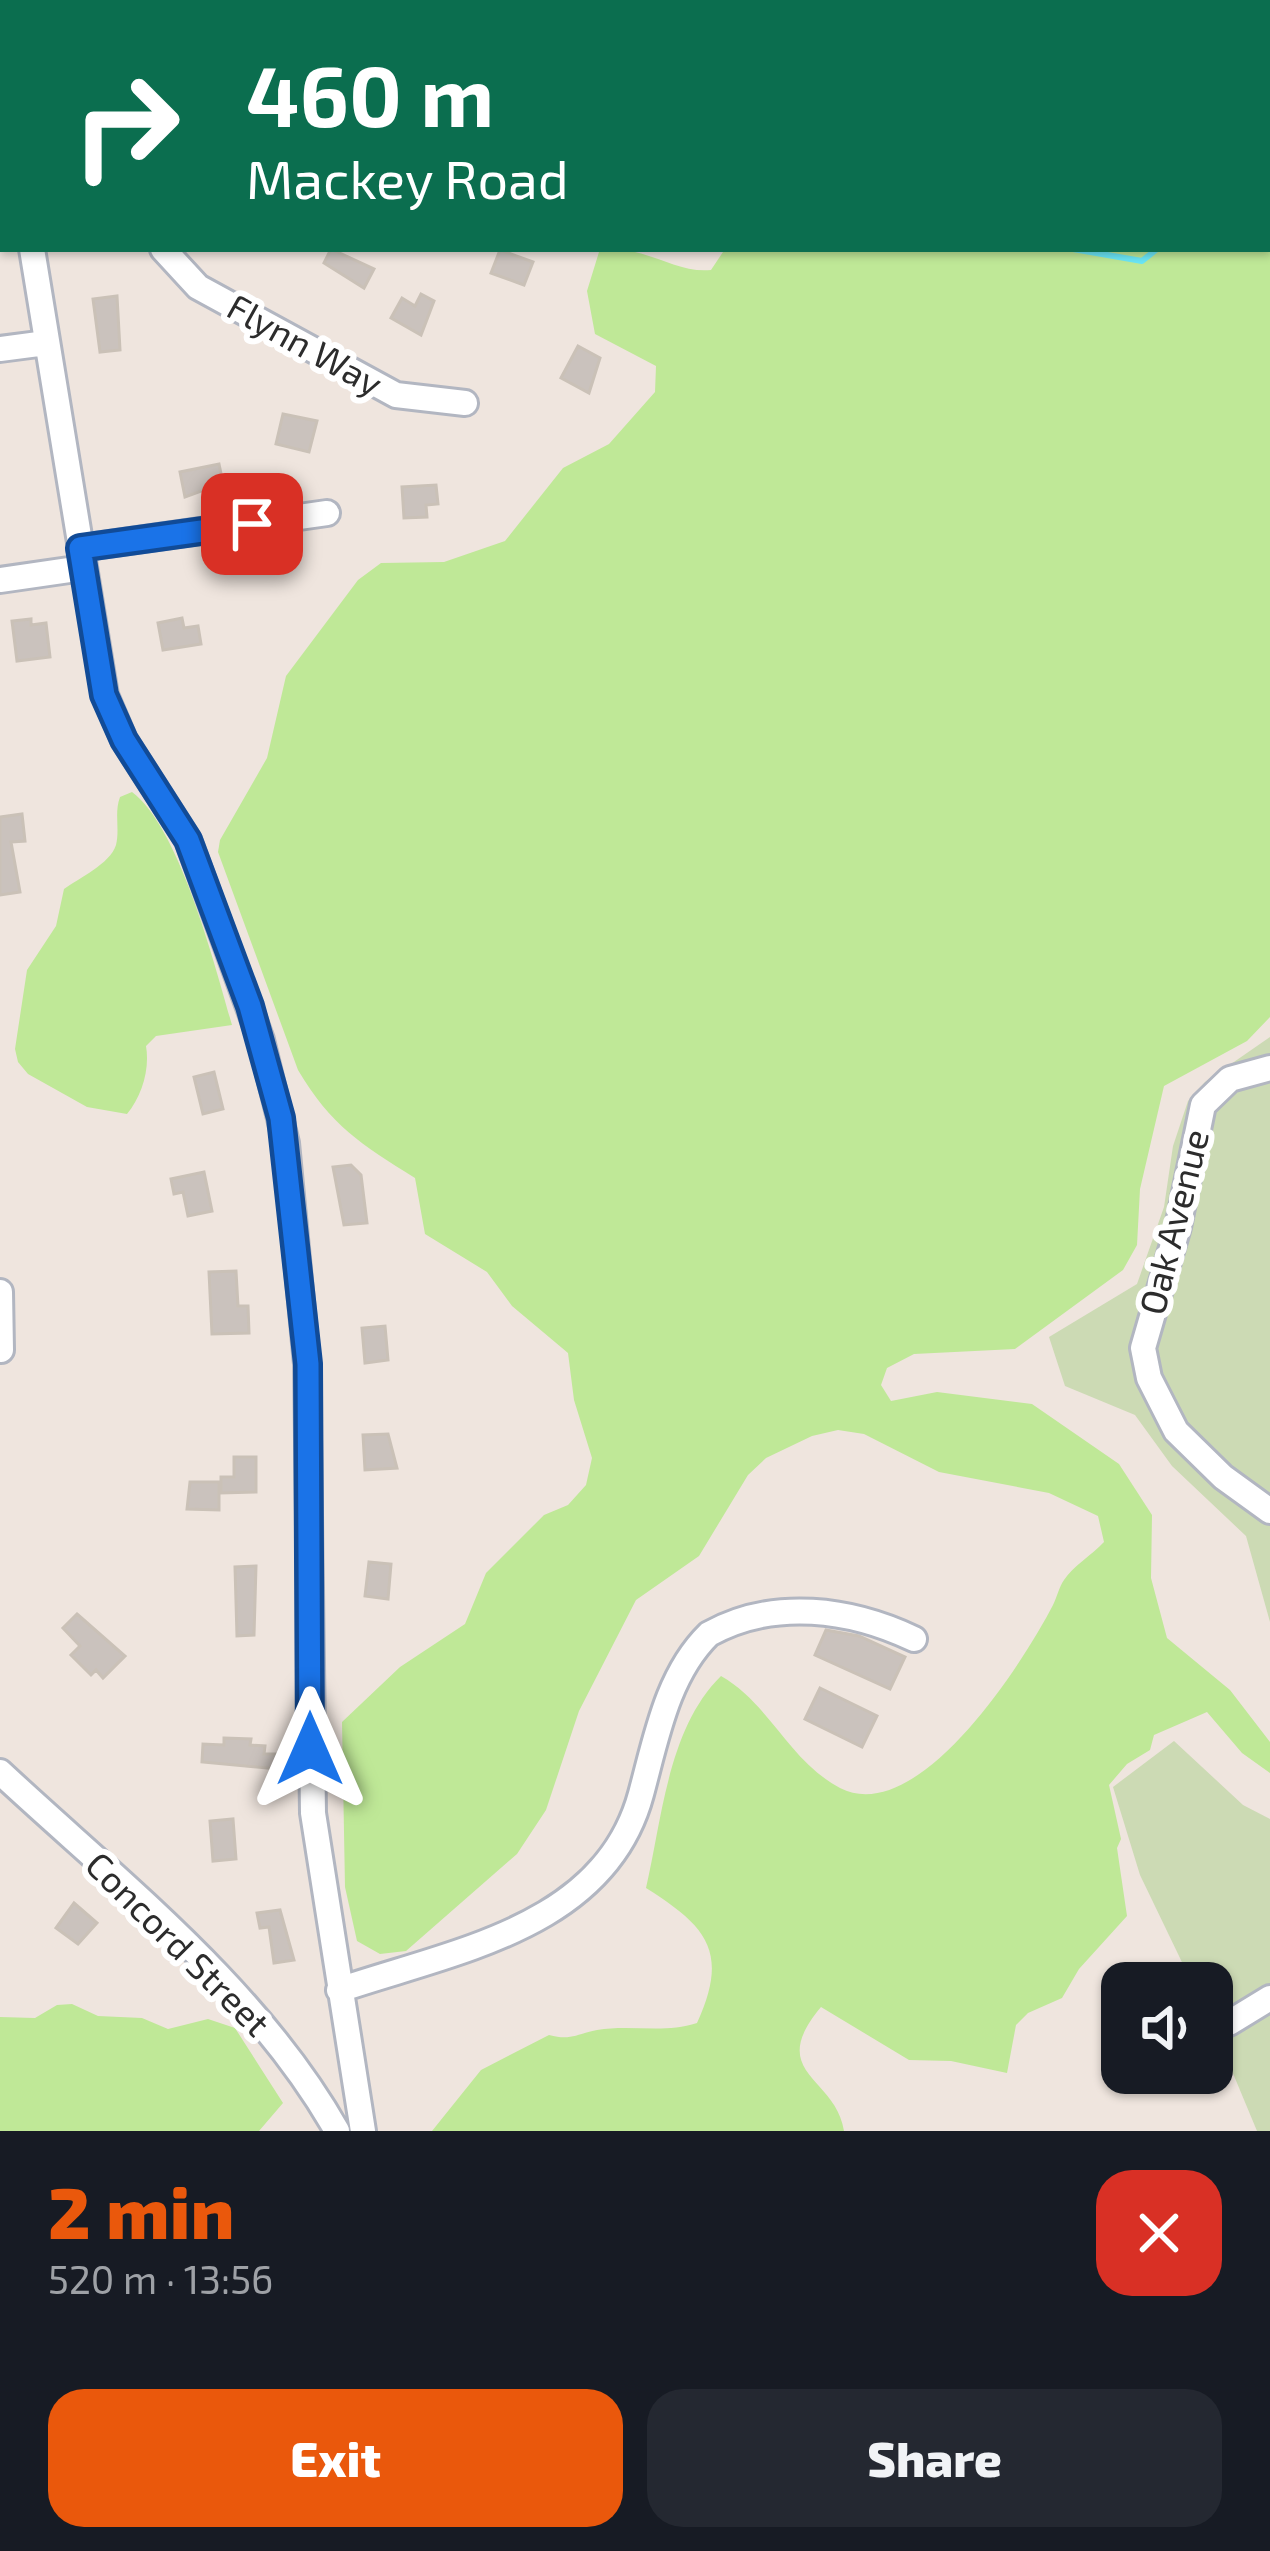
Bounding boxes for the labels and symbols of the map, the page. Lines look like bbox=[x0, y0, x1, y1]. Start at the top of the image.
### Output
street label: Flynn Way bbox=[221, 284, 391, 404]
pin bbox=[201, 473, 303, 575]
street label: Oak Avenue bbox=[1129, 1124, 1216, 1319]
position arrow bbox=[247, 1686, 373, 1812]
street label: Concord Street bbox=[78, 1842, 280, 2044]

